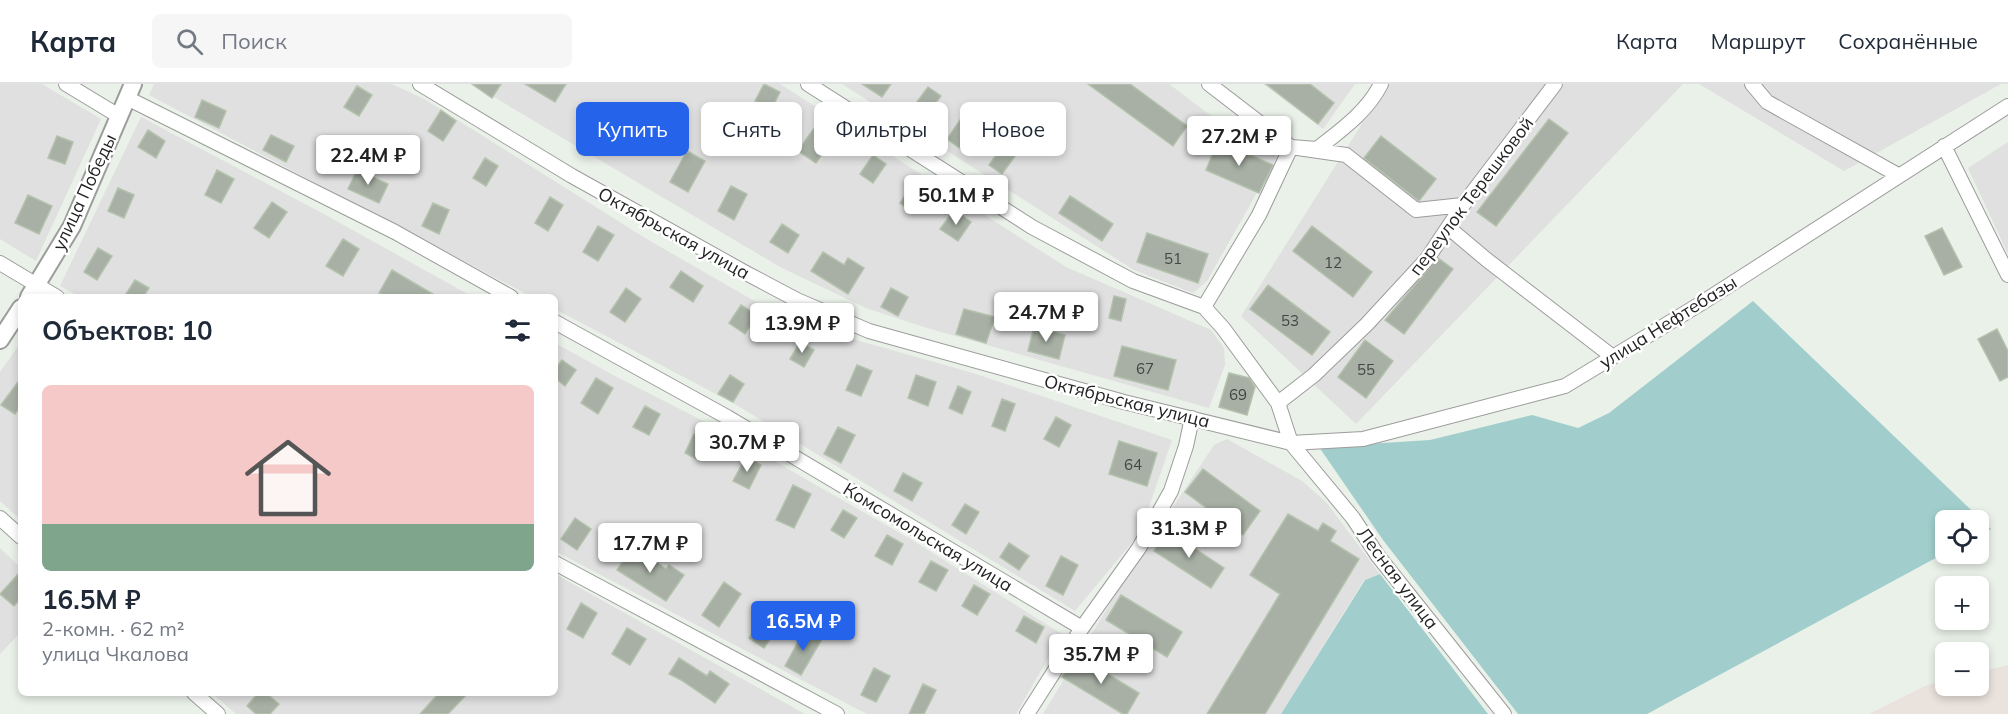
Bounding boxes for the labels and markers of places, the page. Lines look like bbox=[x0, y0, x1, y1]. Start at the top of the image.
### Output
pin: 27.2M ₽ bbox=[1184, 116, 1294, 167]
pin: 22.4M ₽ bbox=[313, 135, 423, 186]
pin: 50.1M ₽ bbox=[901, 175, 1011, 226]
pin: 24.7M ₽ bbox=[991, 292, 1101, 343]
pin: 13.9M ₽ bbox=[747, 303, 857, 354]
pin: 30.7M ₽ bbox=[692, 422, 802, 473]
pin: 31.3M ₽ bbox=[1134, 508, 1244, 559]
pin: 17.7M ₽ bbox=[595, 523, 705, 574]
pin: 16.5M ₽ bbox=[748, 601, 858, 652]
pin: 35.7M ₽ bbox=[1046, 634, 1156, 685]

